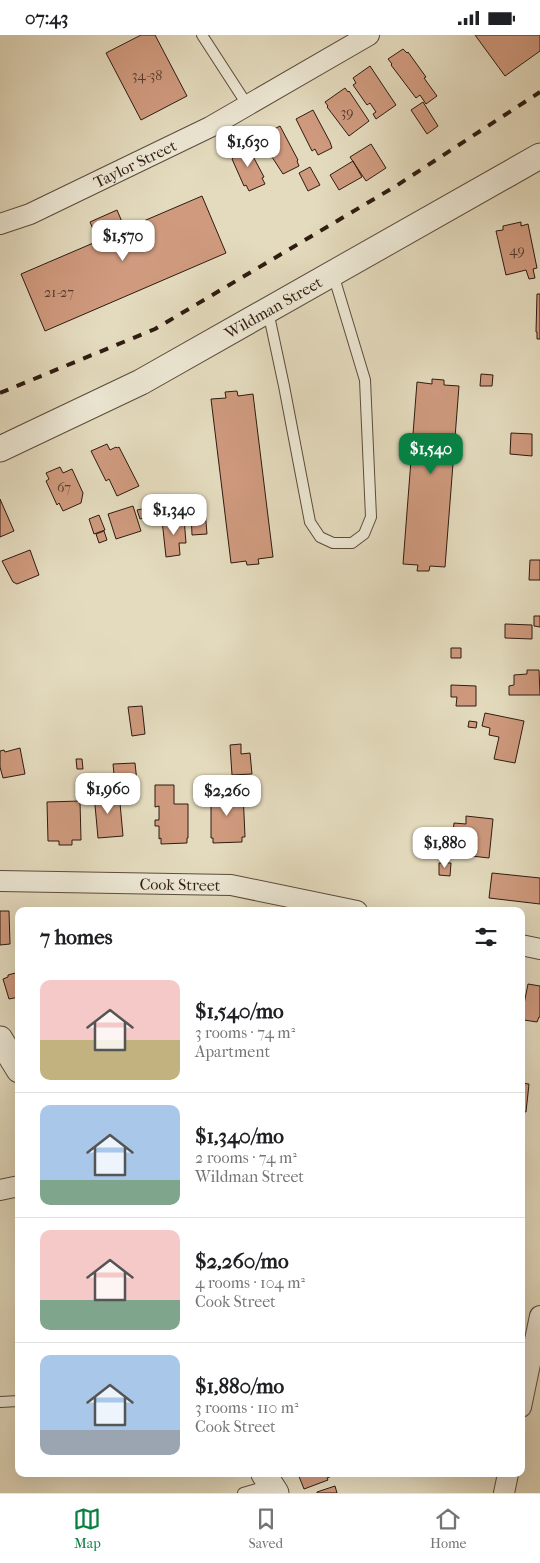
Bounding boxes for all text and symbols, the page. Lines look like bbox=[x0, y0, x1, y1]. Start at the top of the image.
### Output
text: 07:43 bbox=[25, 7, 68, 29]
house number: 34-38 bbox=[132, 67, 162, 84]
house number: 39 bbox=[340, 104, 354, 121]
pin: $1,630 bbox=[207, 125, 289, 168]
text: $1,630 bbox=[227, 132, 269, 151]
street label: Taylor Street bbox=[90, 136, 180, 192]
pin: $1,570 bbox=[82, 219, 164, 262]
text: $1,570 bbox=[103, 226, 143, 245]
house number: 49 bbox=[509, 242, 525, 259]
street label: Wildman Street bbox=[220, 272, 326, 343]
house number: 21-27 bbox=[44, 284, 74, 301]
pin: $1,540 bbox=[390, 433, 472, 475]
text: $1,540 bbox=[410, 439, 452, 458]
house number: 67 bbox=[57, 479, 71, 496]
pin: $1,340 bbox=[133, 493, 215, 536]
text: $1,340 bbox=[153, 500, 195, 519]
pin: $1,960 bbox=[67, 773, 149, 815]
pin: $2,260 bbox=[186, 775, 268, 817]
text: $1,960 bbox=[86, 779, 130, 798]
text: $2,260 bbox=[204, 781, 250, 800]
pin: $1,880 bbox=[404, 827, 486, 869]
text: $1,880 bbox=[424, 833, 466, 852]
street label: Cook Street bbox=[139, 874, 221, 895]
icon: filters bbox=[472, 923, 500, 951]
text: 7 homes bbox=[40, 925, 112, 949]
text: $1,540/mo bbox=[195, 999, 284, 1023]
icon: home bbox=[80, 1000, 140, 1060]
text: 3 rooms · 74 m² bbox=[195, 1023, 295, 1042]
text: Apartment bbox=[195, 1042, 270, 1061]
text: $1,340/mo bbox=[195, 1124, 284, 1148]
icon: home bbox=[80, 1125, 140, 1185]
text: 2 rooms · 74 m² bbox=[195, 1148, 297, 1167]
text: Wildman Street bbox=[195, 1167, 304, 1186]
text: $2,260/mo bbox=[195, 1249, 289, 1273]
icon: home bbox=[80, 1250, 140, 1310]
text: 4 rooms · 104 m² bbox=[195, 1273, 305, 1292]
text: Cook Street bbox=[195, 1292, 276, 1311]
text: $1,880/mo bbox=[195, 1374, 284, 1398]
icon: home bbox=[80, 1375, 140, 1435]
text: 3 rooms · 110 m² bbox=[195, 1398, 299, 1417]
text: Cook Street bbox=[195, 1417, 276, 1436]
tab: Map bbox=[73, 1505, 101, 1552]
tab: Saved bbox=[248, 1505, 283, 1552]
tab: Home bbox=[430, 1505, 467, 1552]

